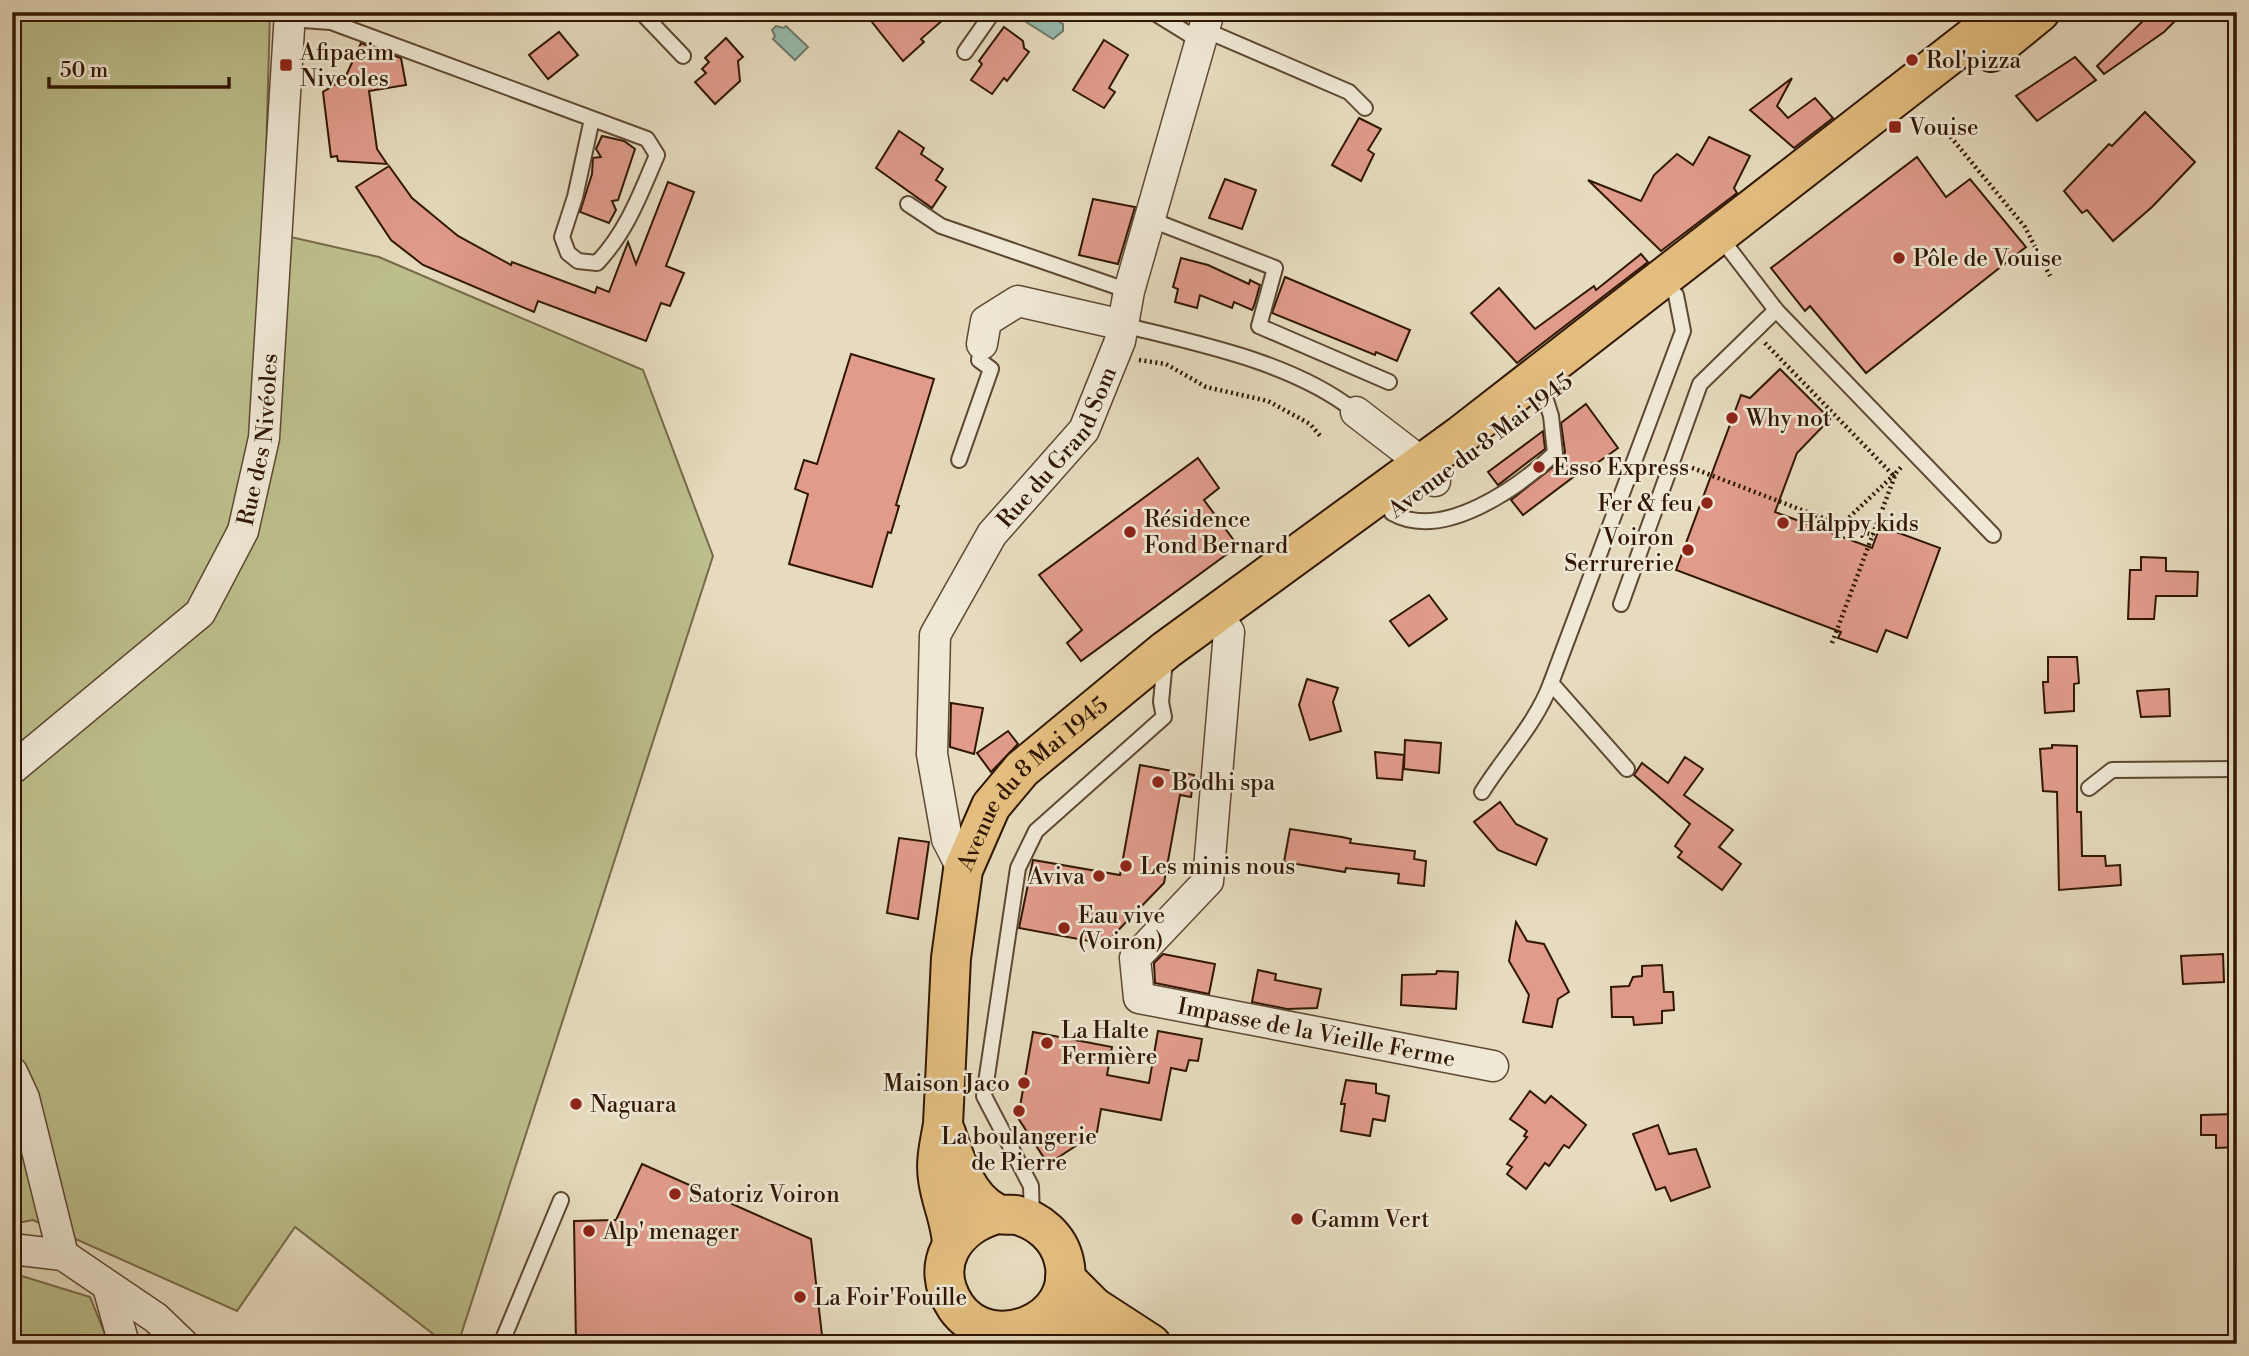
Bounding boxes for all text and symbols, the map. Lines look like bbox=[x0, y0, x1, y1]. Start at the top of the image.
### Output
place label: Afipaeim Niveoles bbox=[299, 39, 394, 93]
scale bar bbox=[49, 46, 229, 90]
place label: Rol'pizza bbox=[1926, 47, 2022, 75]
marker: Rol'pizza bbox=[1904, 52, 1920, 68]
marker: Afipaeim Niveoles bbox=[278, 57, 294, 73]
text: 50 m bbox=[60, 58, 108, 84]
place label: Vouise bbox=[1908, 114, 1979, 142]
marker: Vouise bbox=[1887, 119, 1903, 135]
place label: Pôle de Vouise bbox=[1913, 245, 2062, 273]
marker: Pôle de Vouise bbox=[1891, 250, 1907, 266]
street label: Rue des Nivéoles bbox=[232, 353, 284, 528]
street label: Rue du Grand Som bbox=[991, 363, 1123, 534]
street label: Avenue du 8 Mai 1945 bbox=[1382, 367, 1578, 525]
place label: Why not bbox=[1745, 405, 1831, 433]
marker: Why not bbox=[1724, 410, 1740, 426]
place label: Esso Express bbox=[1553, 454, 1689, 482]
marker: Esso Express bbox=[1531, 459, 1547, 475]
place label: Fer & feu bbox=[1597, 490, 1693, 518]
marker: Fer & feu bbox=[1699, 495, 1715, 511]
place label: Résidence Fond Bernard bbox=[1144, 506, 1288, 560]
place label: Halppy kids bbox=[1797, 510, 1919, 538]
marker: Halppy kids bbox=[1775, 515, 1791, 531]
marker: Résidence Fond Bernard bbox=[1122, 524, 1138, 540]
place label: Voiron Serrurerie bbox=[1564, 524, 1674, 578]
marker: Voiron Serrurerie bbox=[1680, 542, 1696, 558]
street label: Avenue du 8 Mai 1945 bbox=[951, 691, 1114, 876]
place label: Bodhi spa bbox=[1171, 769, 1276, 797]
marker: Bodhi spa bbox=[1150, 774, 1166, 790]
place label: Les minis nous bbox=[1140, 853, 1295, 881]
marker: Les minis nous bbox=[1118, 858, 1134, 874]
place label: Aviva bbox=[1027, 863, 1085, 891]
marker: Aviva bbox=[1091, 868, 1107, 884]
place label: Eau vive (Voiron) bbox=[1078, 902, 1165, 956]
marker: Eau vive (Voiron) bbox=[1056, 920, 1072, 936]
street label: Impasse de la Vieille Ferme bbox=[1175, 993, 1458, 1073]
place label: La Halte Fermière bbox=[1061, 1017, 1157, 1071]
marker: La Halte Fermière bbox=[1039, 1035, 1055, 1051]
place label: Maison Jaco bbox=[883, 1070, 1010, 1098]
marker: Maison Jaco bbox=[1016, 1075, 1032, 1091]
place label: Naguara bbox=[590, 1091, 677, 1119]
marker: Naguara bbox=[568, 1096, 584, 1112]
marker: La boulangerie de Pierre bbox=[1011, 1103, 1027, 1119]
place label: La boulangerie de Pierre bbox=[941, 1123, 1097, 1177]
place label: Satoriz Voiron bbox=[689, 1181, 840, 1209]
marker: Satoriz Voiron bbox=[667, 1186, 683, 1202]
place label: Gamm Vert bbox=[1311, 1206, 1429, 1234]
marker: Gamm Vert bbox=[1289, 1211, 1305, 1227]
place label: Alp' menager bbox=[602, 1218, 739, 1246]
marker: Alp' menager bbox=[581, 1223, 597, 1239]
place label: La Foir'Fouille bbox=[814, 1284, 967, 1312]
marker: La Foir'Fouille bbox=[792, 1289, 808, 1305]

